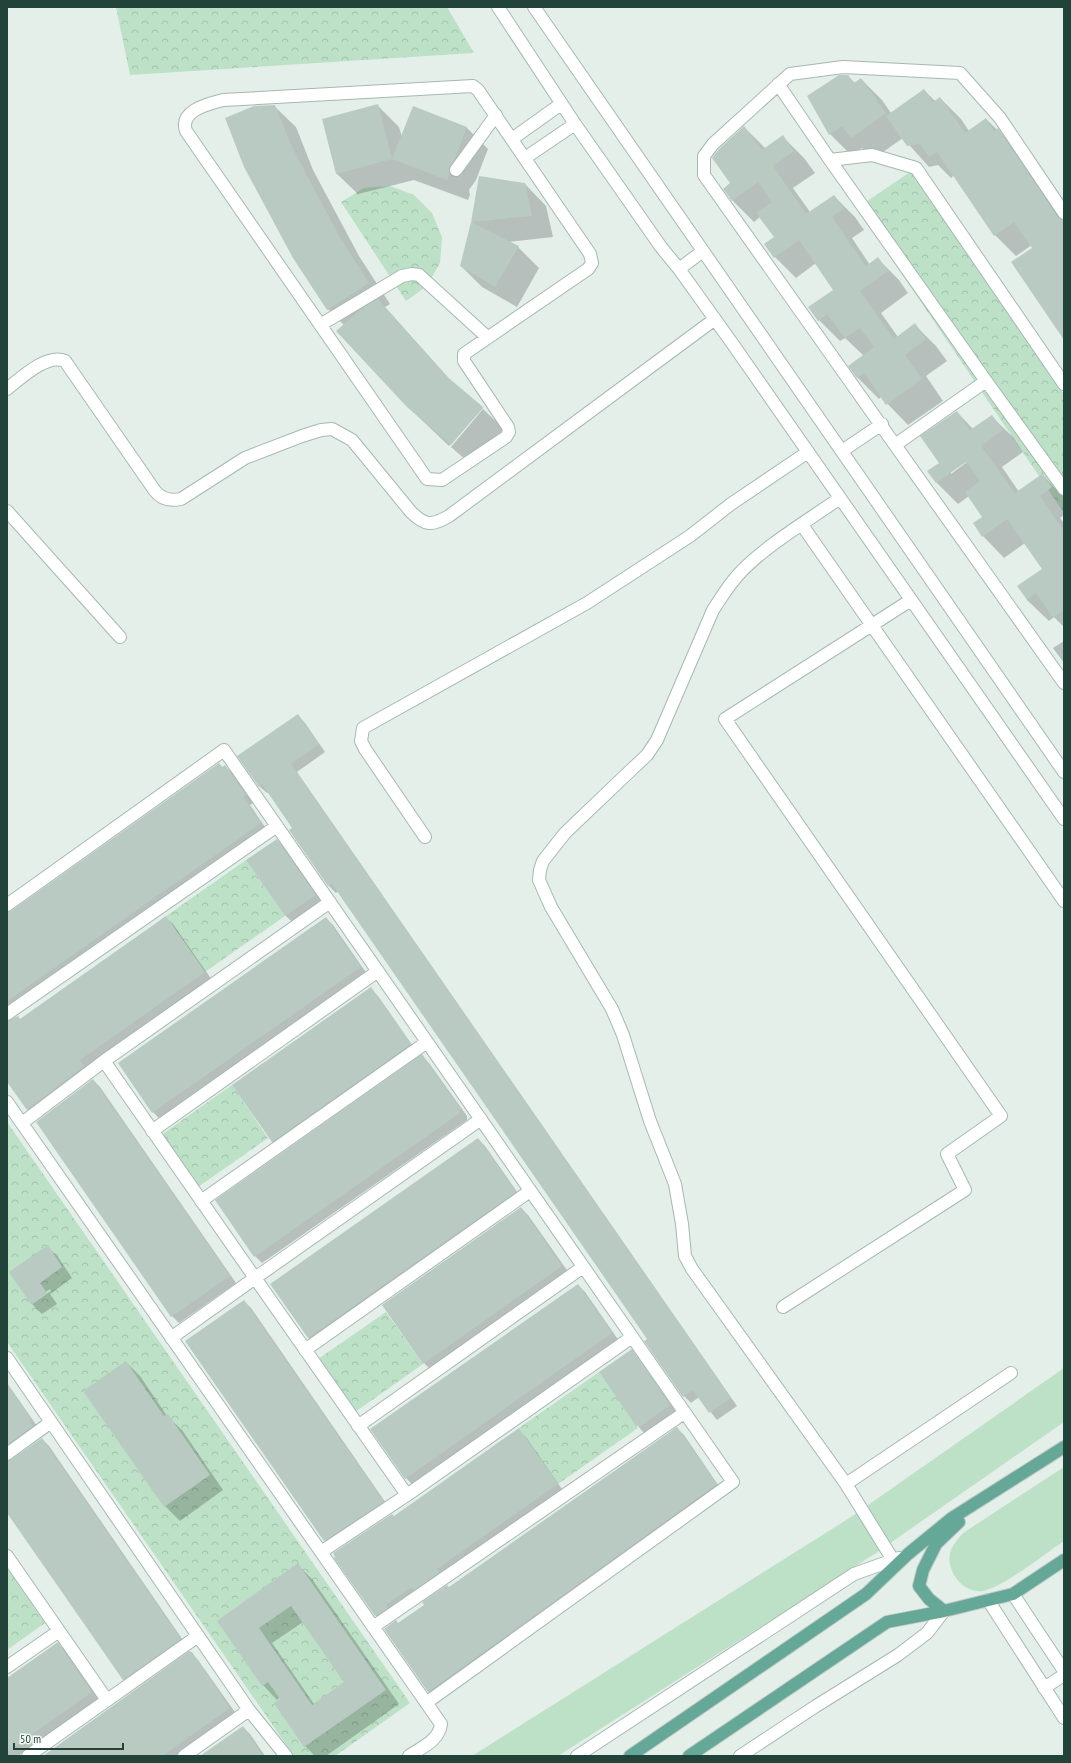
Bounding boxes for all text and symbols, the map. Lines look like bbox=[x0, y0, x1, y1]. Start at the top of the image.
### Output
scale bar bbox=[14, 1725, 123, 1751]
text: 50 m bbox=[20, 1731, 41, 1746]

